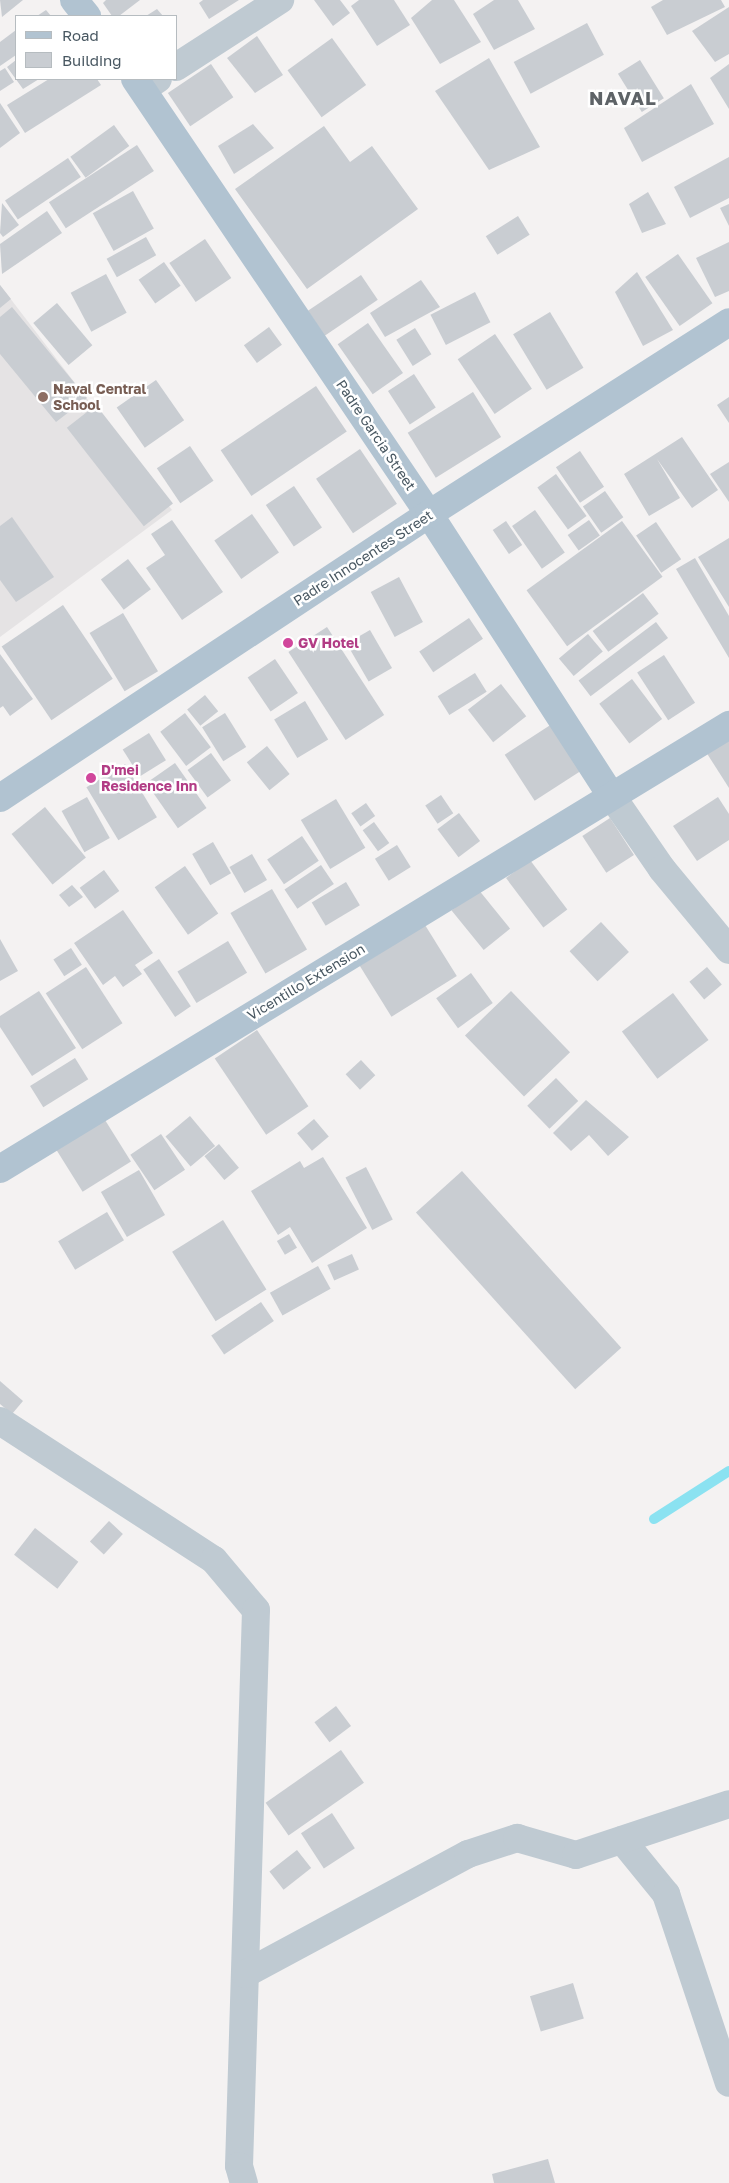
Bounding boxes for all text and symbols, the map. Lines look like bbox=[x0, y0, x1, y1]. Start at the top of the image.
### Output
legend bbox=[15, 15, 178, 80]
text: Road bbox=[62, 26, 99, 44]
text: Building bbox=[62, 51, 122, 69]
district label: NAVAL bbox=[588, 87, 658, 109]
street label: Padre Garcia Street bbox=[333, 376, 419, 494]
place label: Naval Central School bbox=[53, 381, 146, 414]
marker: Naval Central School bbox=[37, 391, 49, 403]
street label: Padre Innocentes Street bbox=[290, 507, 436, 609]
place label: GV Hotel bbox=[298, 635, 359, 651]
marker: GV Hotel bbox=[282, 637, 294, 649]
place label: D'mei Residence Inn bbox=[101, 762, 197, 794]
marker: D'mei Residence Inn bbox=[85, 772, 97, 784]
street label: Vicentillo Extension bbox=[244, 940, 368, 1024]

